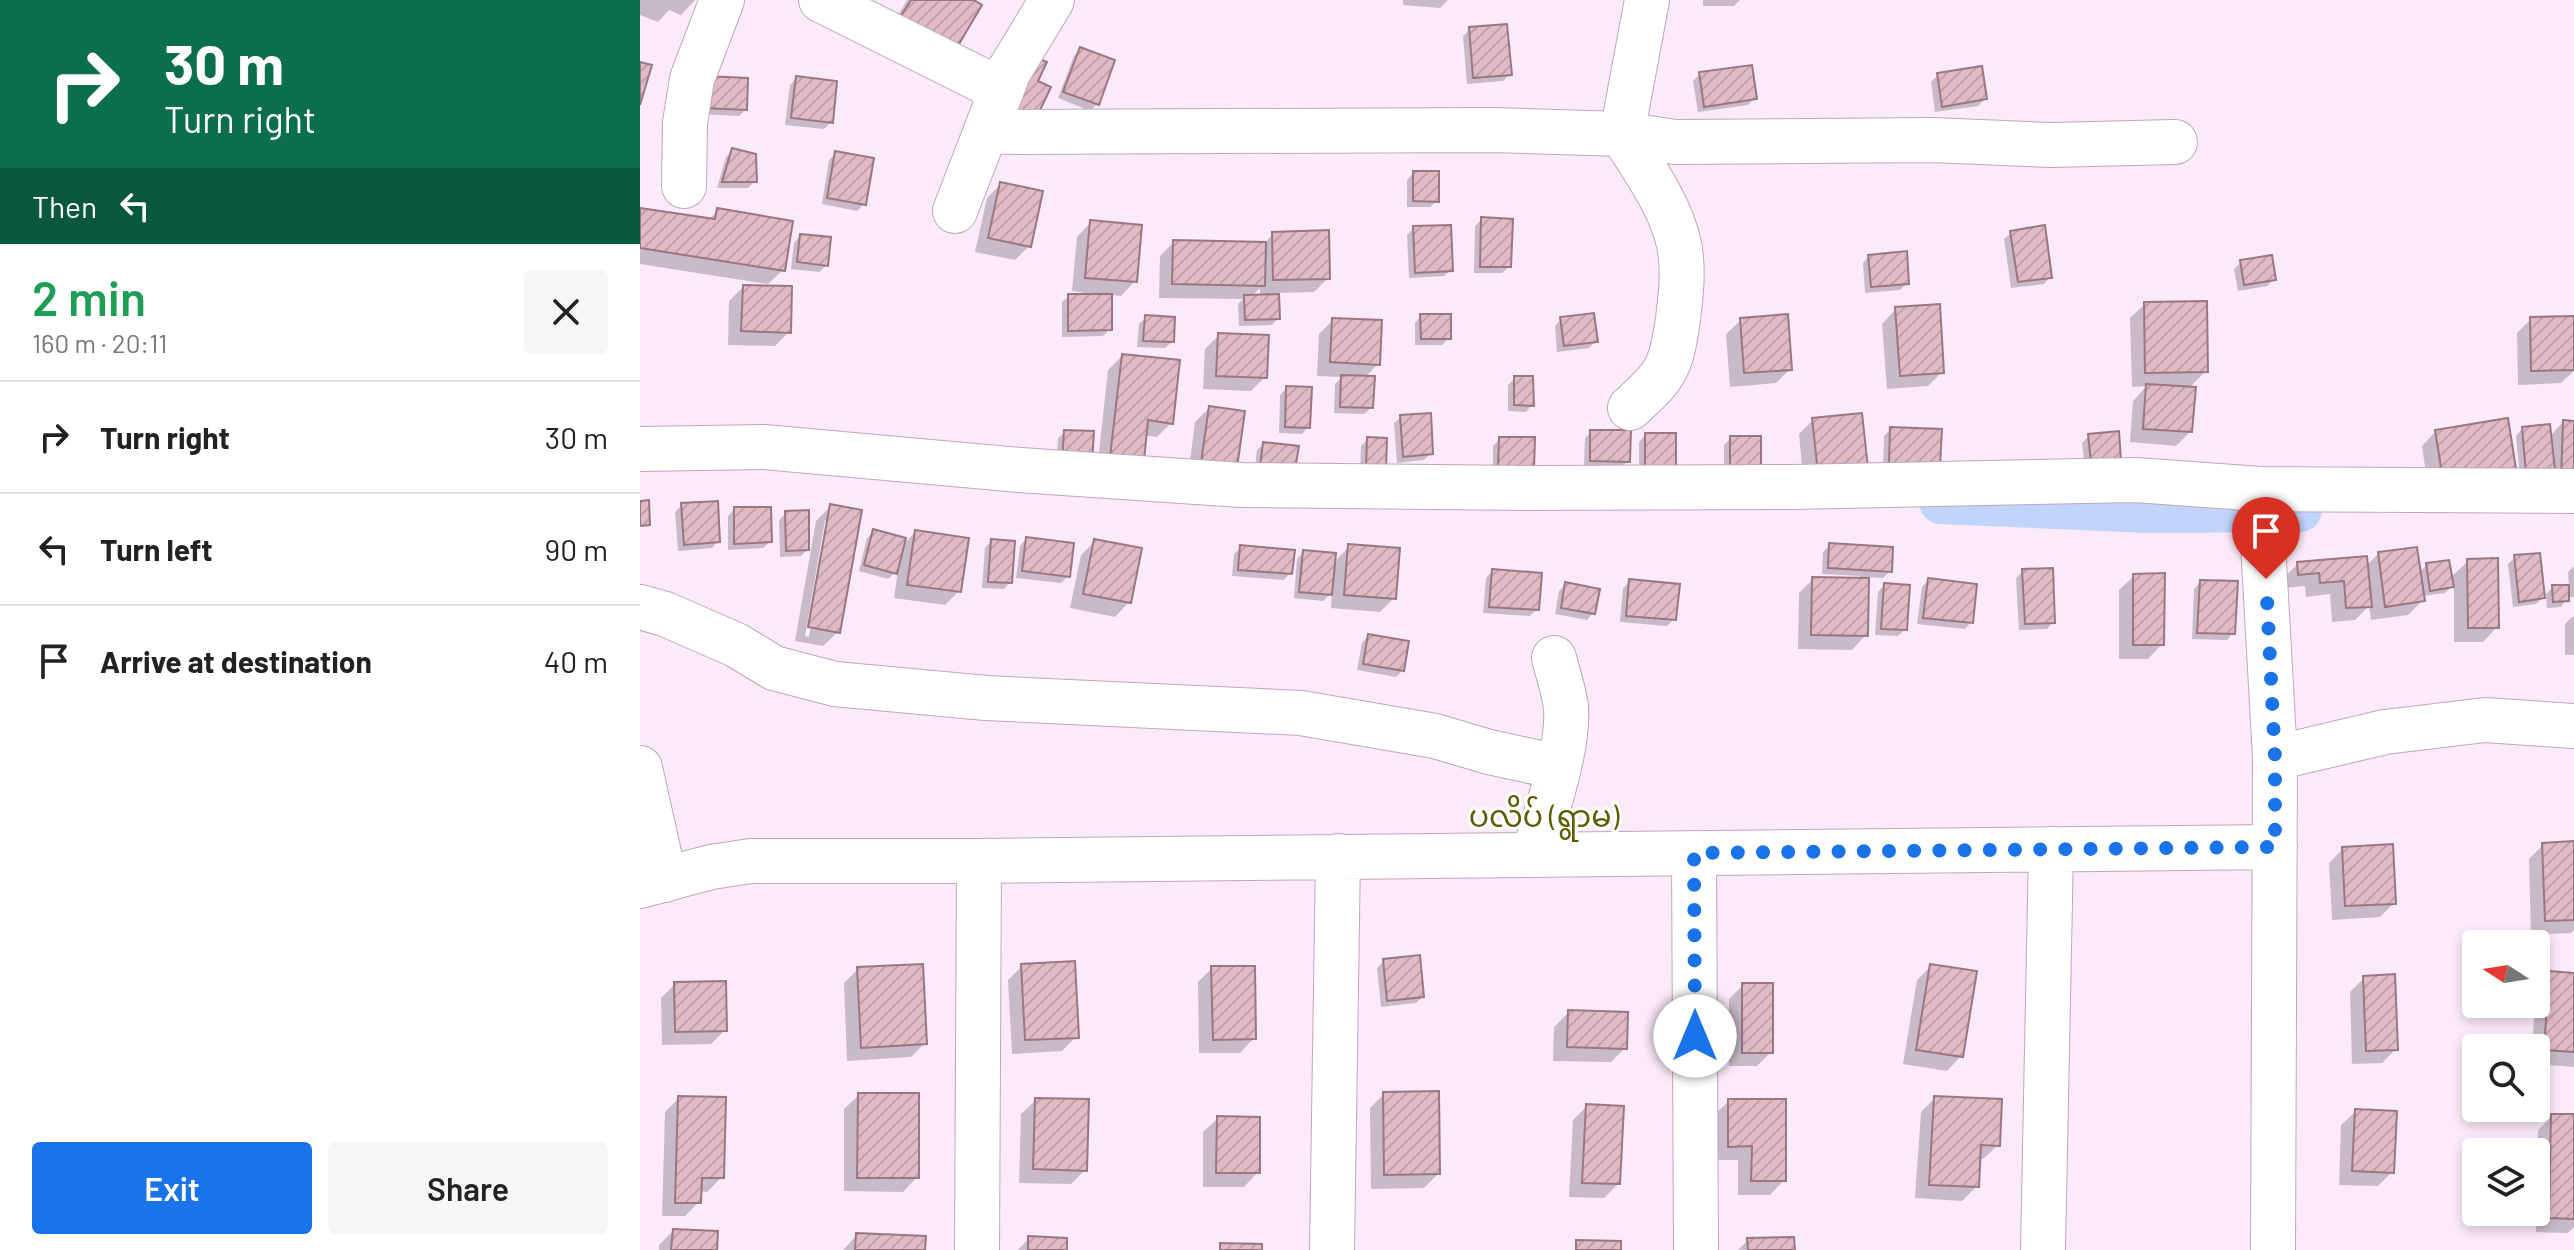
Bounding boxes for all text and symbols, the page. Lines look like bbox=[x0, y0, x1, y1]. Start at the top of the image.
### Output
text: 30 m bbox=[164, 29, 284, 96]
icon: right bbox=[32, 32, 136, 136]
text: Turn right bbox=[164, 97, 316, 140]
icon: left bbox=[113, 184, 157, 228]
text: Then bbox=[32, 188, 97, 224]
text: 2 min bbox=[32, 268, 146, 326]
button: close bbox=[524, 270, 608, 354]
text: 160 m · 20:11 bbox=[32, 327, 167, 358]
icon: right bbox=[32, 415, 76, 459]
text: Turn right bbox=[100, 419, 230, 455]
text: 30 m bbox=[545, 419, 608, 455]
pin bbox=[2232, 497, 2300, 579]
icon: arrive bbox=[2244, 509, 2288, 553]
icon: left bbox=[32, 527, 76, 571]
text: Turn left bbox=[100, 531, 213, 567]
text: 90 m bbox=[545, 531, 608, 567]
icon: arrive bbox=[32, 639, 76, 683]
text: Arrive at destination bbox=[100, 643, 372, 679]
text: 40 m bbox=[544, 643, 608, 679]
district label: ပလိပ် (ရွာမ) bbox=[1469, 795, 1619, 842]
north arrow bbox=[2462, 930, 2550, 1018]
map controls bbox=[2462, 930, 2550, 1226]
position arrow bbox=[1653, 994, 1737, 1078]
button: search bbox=[2462, 1034, 2550, 1122]
button: layers bbox=[2462, 1138, 2550, 1226]
button: Exit bbox=[32, 1142, 312, 1234]
button: Share bbox=[328, 1142, 608, 1234]

